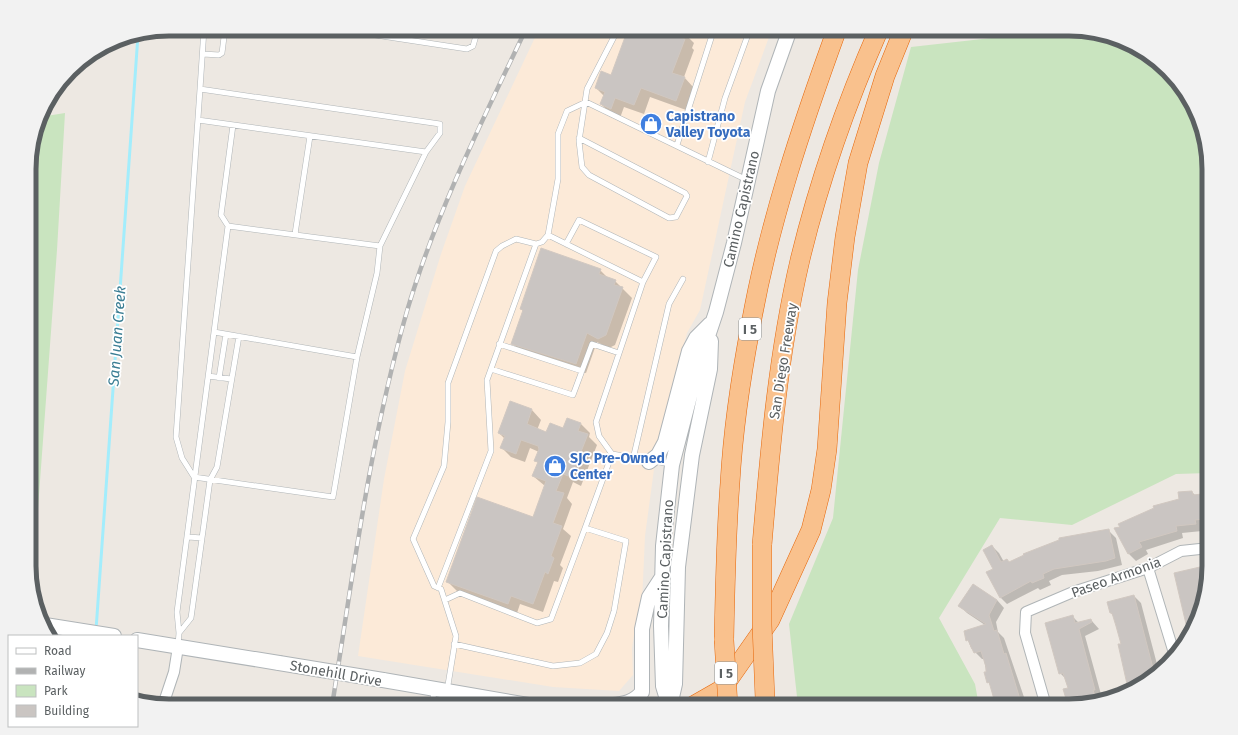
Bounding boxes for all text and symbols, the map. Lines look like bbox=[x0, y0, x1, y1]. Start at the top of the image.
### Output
place label: Capistrano Valley Toyota bbox=[665, 108, 751, 141]
shop icon: Capistrano Valley Toyota bbox=[638, 111, 664, 137]
street label: Camino Capistrano bbox=[720, 149, 763, 269]
water label: San Juan Creek bbox=[104, 285, 129, 388]
street label: San Diego Freeway bbox=[766, 302, 801, 420]
road number: I 5 bbox=[739, 318, 761, 340]
place label: SJC Pre-Owned Center bbox=[570, 450, 665, 483]
shop icon: SJC Pre-Owned Center bbox=[542, 453, 568, 479]
street label: Camino Capistrano bbox=[654, 499, 677, 619]
street label: Paseo Armonia bbox=[1069, 553, 1163, 602]
legend bbox=[8, 635, 138, 727]
text: Road bbox=[44, 644, 72, 658]
street label: Stonehill Drive bbox=[288, 657, 383, 690]
road number: I 5 bbox=[715, 662, 737, 684]
text: Railway bbox=[44, 664, 85, 678]
text: Park bbox=[44, 684, 68, 698]
text: Building bbox=[44, 704, 90, 718]

